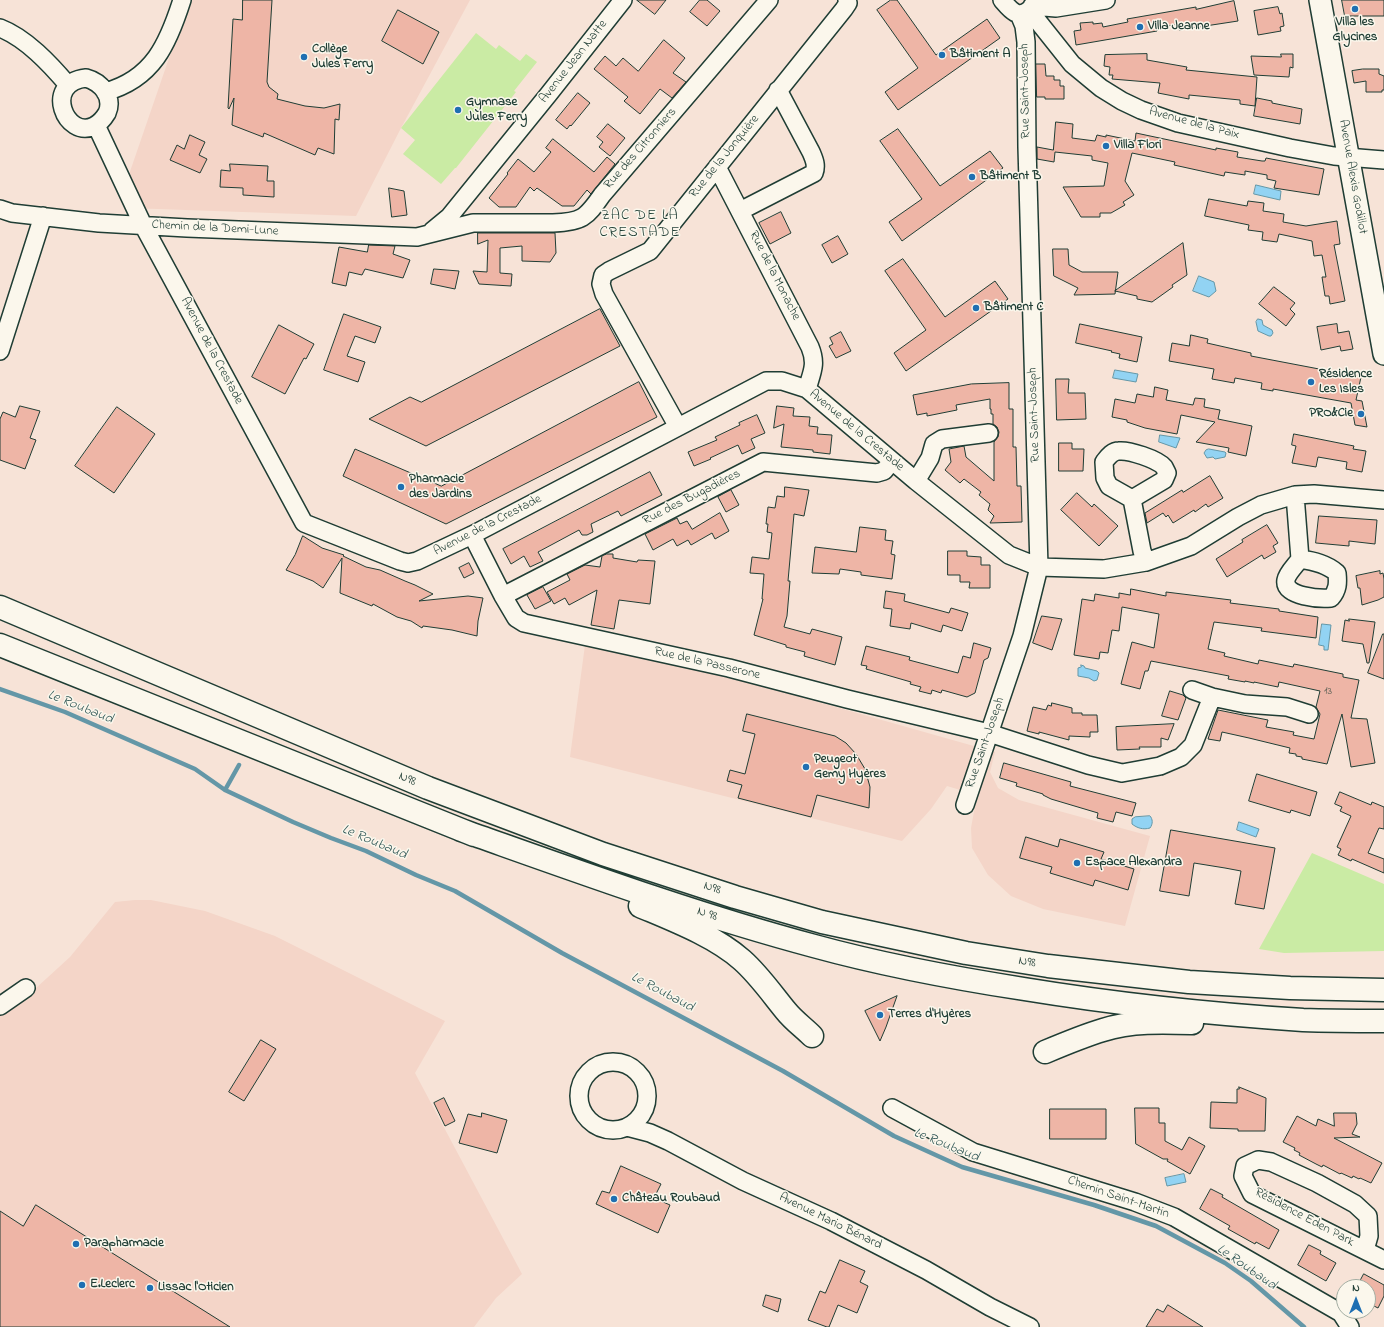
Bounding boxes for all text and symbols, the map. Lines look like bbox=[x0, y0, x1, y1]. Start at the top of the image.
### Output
marker: Villa les Glycines bbox=[1350, 4, 1360, 14]
place label: Villa les Glycines bbox=[1333, 15, 1377, 46]
street label: Avenue Jean Natte bbox=[537, 17, 611, 107]
place label: Villa Jeanne bbox=[1148, 19, 1210, 35]
marker: Villa Jeanne bbox=[1135, 22, 1145, 32]
place label: Collège Jules Ferry bbox=[312, 42, 373, 73]
street label: Rue Saint-Joseph bbox=[1017, 43, 1035, 139]
place label: Bâtiment A bbox=[950, 47, 1010, 63]
marker: Bâtiment A bbox=[937, 50, 947, 60]
marker: Collège Jules Ferry bbox=[299, 52, 309, 62]
place label: Gymnase Jules Ferry bbox=[466, 95, 527, 126]
street label: Avenue de la Paix bbox=[1147, 104, 1241, 144]
marker: Gymnase Jules Ferry bbox=[453, 105, 463, 115]
street label: Rue des Citronniers bbox=[601, 105, 681, 193]
street label: Rue de la Jonquière bbox=[687, 112, 763, 202]
street label: Avenue Alexis Godillot bbox=[1334, 118, 1370, 236]
place label: Villa Flori bbox=[1114, 138, 1161, 154]
marker: Villa Flori bbox=[1101, 141, 1111, 151]
place label: Bâtiment B bbox=[980, 169, 1041, 185]
marker: Bâtiment B bbox=[967, 172, 977, 182]
district label: ZAC DE LA CRESTADE bbox=[599, 208, 681, 243]
street label: Chemin de la Demi-Lune bbox=[151, 218, 279, 240]
street label: Rue de la Monache bbox=[745, 229, 803, 323]
street label: Avenue de la Crestade bbox=[176, 295, 246, 407]
place label: Bâtiment C bbox=[984, 300, 1044, 316]
marker: Bâtiment C bbox=[971, 303, 981, 313]
street label: Rue Saint-Joseph bbox=[1026, 367, 1044, 463]
place label: Résidence Les Isles bbox=[1319, 367, 1372, 398]
marker: Résidence Les Isles bbox=[1306, 377, 1316, 387]
street label: Avenue de la Crestade bbox=[805, 387, 907, 475]
place label: PRO&Cie bbox=[1309, 406, 1353, 422]
marker: PRO&Cie bbox=[1356, 409, 1366, 419]
street label: Rue des Bugadières bbox=[641, 467, 743, 529]
place label: Pharmacie des Jardins bbox=[409, 472, 472, 503]
marker: Pharmacie des Jardins bbox=[396, 482, 406, 492]
street label: Avenue de la Crestade bbox=[431, 492, 545, 560]
street label: Rue de la Passerone bbox=[652, 644, 762, 684]
house number: 13 bbox=[1324, 685, 1332, 699]
water label: Le Roubaud bbox=[45, 687, 115, 729]
street label: Rue Saint-Joseph bbox=[963, 695, 1009, 791]
place label: Peugeot Gemy Hyères bbox=[814, 752, 886, 783]
marker: Peugeot Gemy Hyères bbox=[801, 762, 811, 772]
street label: N98 bbox=[396, 769, 418, 791]
water label: Le Roubaud bbox=[339, 822, 409, 864]
place label: Espace Alexandra bbox=[1085, 855, 1182, 871]
marker: Espace Alexandra bbox=[1072, 858, 1082, 868]
street label: N98 bbox=[701, 879, 723, 899]
street label: N 98 bbox=[695, 904, 719, 926]
street label: N98 bbox=[1017, 954, 1037, 972]
water label: Le Roubaud bbox=[628, 969, 696, 1017]
place label: Terres d'Hyères bbox=[888, 1007, 971, 1023]
marker: Terres d'Hyères bbox=[875, 1010, 885, 1020]
water label: Le Roubaud bbox=[911, 1125, 981, 1167]
street label: Chemin Saint-Martin bbox=[1065, 1173, 1171, 1223]
street label: Résidence Eden Park bbox=[1252, 1185, 1356, 1251]
street label: Avenue Mario Bénard bbox=[776, 1190, 884, 1254]
place label: Château Roubaud bbox=[622, 1191, 720, 1207]
marker: Château Roubaud bbox=[609, 1194, 619, 1204]
place label: Parapharmacie bbox=[84, 1236, 164, 1252]
marker: Parapharmacie bbox=[71, 1239, 81, 1249]
water label: Le Roubaud bbox=[1213, 1241, 1279, 1295]
place label: E.Leclerc bbox=[90, 1277, 135, 1293]
north arrow bbox=[1336, 1279, 1376, 1319]
marker: E.Leclerc bbox=[77, 1280, 87, 1290]
place label: Lissac l'Oticien bbox=[158, 1280, 234, 1296]
text: N bbox=[1352, 1280, 1360, 1296]
marker: Lissac l'Oticien bbox=[145, 1283, 155, 1293]

